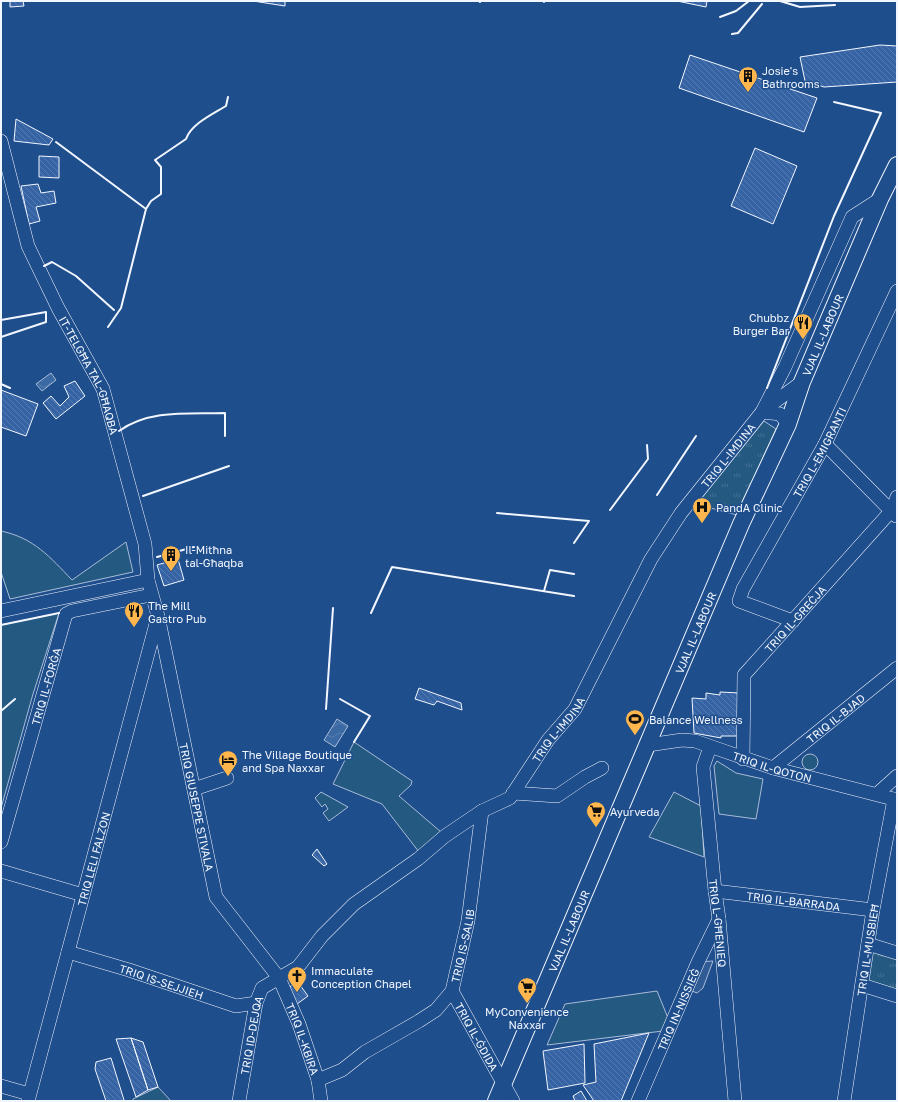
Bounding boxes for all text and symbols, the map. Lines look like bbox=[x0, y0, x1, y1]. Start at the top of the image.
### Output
place label: Josie's Bathrooms bbox=[762, 64, 820, 90]
building icon: Josie's Bathrooms bbox=[737, 65, 759, 93]
street label: VJAL IL-LABOUR bbox=[799, 292, 845, 378]
place label: Chubbz Burger Bar bbox=[733, 311, 790, 337]
restaurant icon: Chubbz Burger Bar bbox=[792, 312, 814, 340]
street label: IT-TELGĦA TAL-GĦAQBA bbox=[57, 314, 122, 436]
street label: TRIQ L-EMIGRANTI bbox=[790, 405, 848, 499]
street label: TRIQ L-IMDINA bbox=[698, 420, 758, 490]
hospital icon: PandA Clinic bbox=[691, 496, 713, 524]
place label: PandA Clinic bbox=[716, 501, 783, 514]
place label: Il-Mitħna tal-Għaqba bbox=[185, 543, 243, 569]
building icon: Il-Mitħna tal-Għaqba bbox=[160, 544, 182, 572]
street label: TRIQ IL-GREĊJA bbox=[761, 582, 828, 654]
street label: VJAL IL-LABOUR bbox=[672, 590, 718, 675]
place label: The Mill Gastro Pub bbox=[148, 599, 207, 625]
restaurant icon: The Mill Gastro Pub bbox=[123, 600, 145, 628]
street label: TRIQ IL-FORĠA bbox=[28, 645, 63, 726]
street label: TRIQ IL-BJAD bbox=[804, 690, 867, 745]
street label: TRIQ L-IMDINA bbox=[529, 694, 587, 764]
sports icon: Balance Wellness bbox=[624, 708, 646, 736]
place label: Balance Wellness bbox=[649, 713, 743, 726]
street label: TRIQ GIUSEPPE STIVALA bbox=[178, 742, 217, 873]
place label: The Village Boutique and Spa Naxxar bbox=[242, 748, 352, 774]
street label: TRIQ IL-QOTON bbox=[731, 748, 813, 784]
hotel icon: The Village Boutique and Spa Naxxar bbox=[217, 749, 239, 777]
supermarket icon: Ayurveda bbox=[585, 800, 607, 828]
place label: Ayurveda bbox=[610, 805, 659, 818]
street label: TRIQ LELI FALZON bbox=[74, 810, 112, 907]
street label: TRIQ L-GĦENIEQ bbox=[707, 878, 730, 968]
street label: VJAL IL-LABOUR bbox=[545, 888, 591, 974]
street label: TRIQ IL-BARRADA bbox=[746, 888, 842, 913]
street label: TRIQ IL-MUSBIEĦ bbox=[854, 902, 881, 997]
street label: TRIQ IS-SALIB bbox=[448, 908, 476, 984]
street label: TRIQ IS-SEJJIEH bbox=[118, 961, 205, 1001]
place label: Immaculate Conception Chapel bbox=[311, 964, 412, 990]
church icon: Immaculate Conception Chapel bbox=[286, 965, 308, 993]
street label: TRIQ IN-NISSIEĠ bbox=[654, 966, 701, 1052]
supermarket icon: MyConvenience Naxxar bbox=[516, 976, 538, 1004]
street label: TRIQ ID-DEJQA bbox=[237, 993, 265, 1076]
street label: TRIQ IL-ĠDIDA bbox=[453, 1000, 502, 1074]
street label: TRIQ IL-KBIRA bbox=[284, 1001, 322, 1077]
place label: MyConvenience Naxxar bbox=[485, 1005, 569, 1031]

